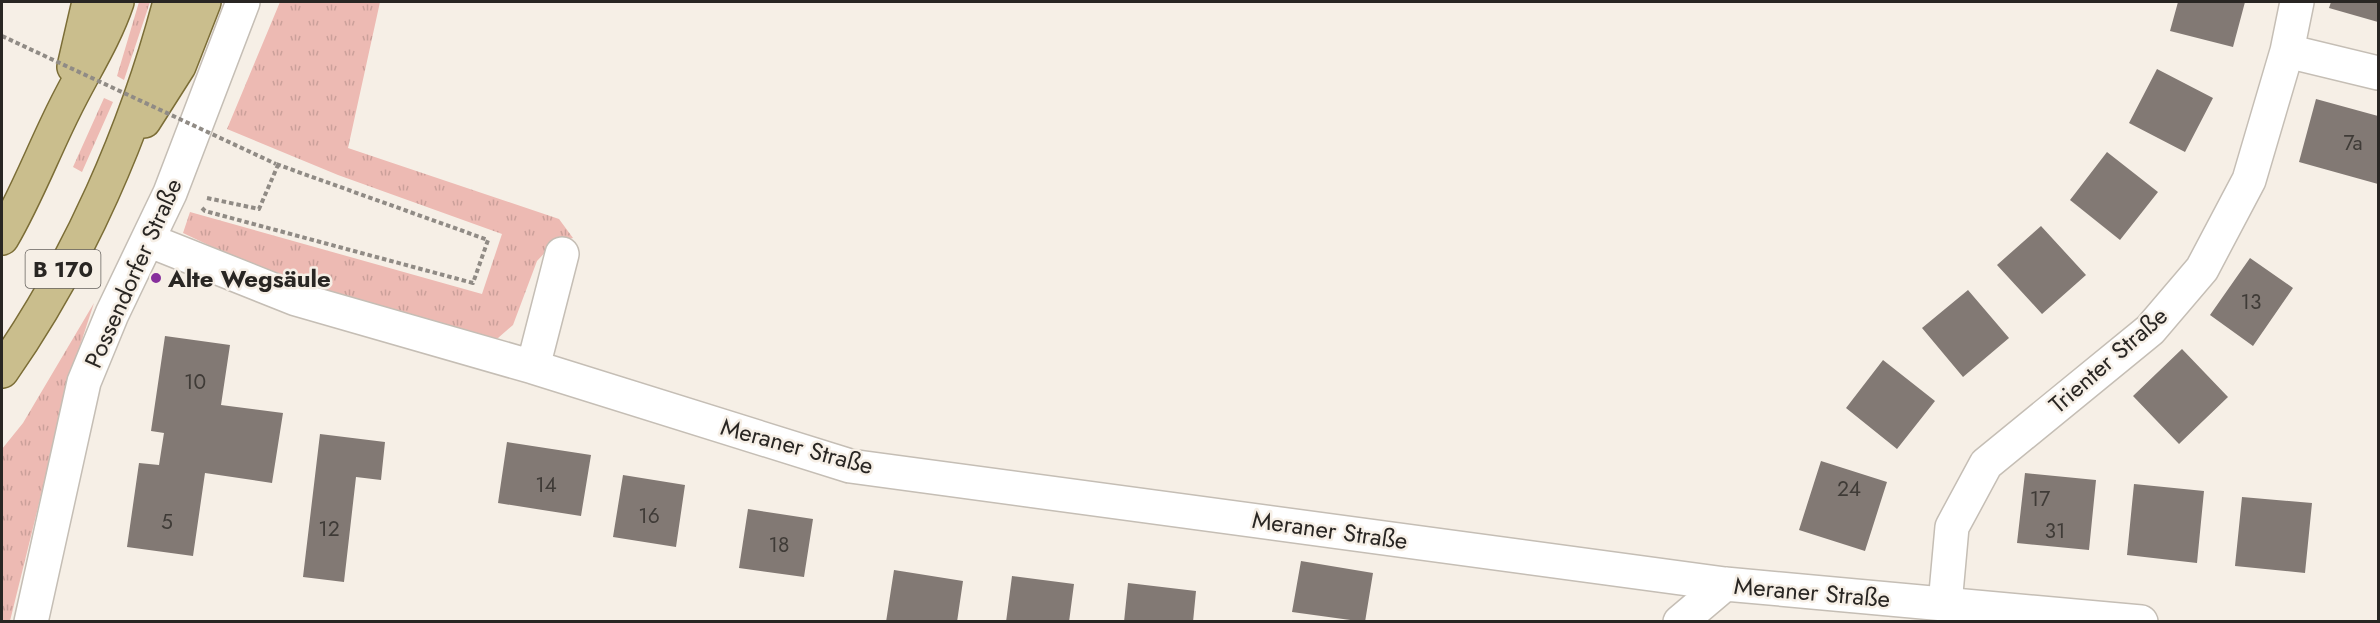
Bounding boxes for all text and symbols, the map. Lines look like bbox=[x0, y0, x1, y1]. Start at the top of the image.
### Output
house number: 7a bbox=[2343, 128, 2363, 158]
street label: Possendorfer Straße bbox=[76, 173, 190, 373]
road number: B 170 bbox=[26, 250, 100, 288]
place label: Alte Wegsäule bbox=[167, 261, 331, 296]
marker: Alte Wegsäule bbox=[149, 271, 163, 285]
house number: 13 bbox=[2241, 287, 2261, 317]
street label: Trienter Straße bbox=[2041, 299, 2175, 421]
house number: 10 bbox=[184, 367, 206, 397]
street label: Meraner Straße bbox=[717, 409, 877, 483]
house number: 14 bbox=[535, 470, 557, 500]
house number: 24 bbox=[1837, 474, 1861, 504]
house number: 17 bbox=[2030, 484, 2050, 514]
house number: 16 bbox=[638, 501, 660, 531]
street label: Meraner Straße bbox=[1250, 502, 1410, 558]
house number: 5 bbox=[161, 507, 173, 537]
house number: 12 bbox=[318, 514, 340, 544]
house number: 31 bbox=[2045, 516, 2065, 546]
house number: 18 bbox=[769, 530, 789, 560]
street label: Meraner Straße bbox=[1732, 568, 1892, 616]

